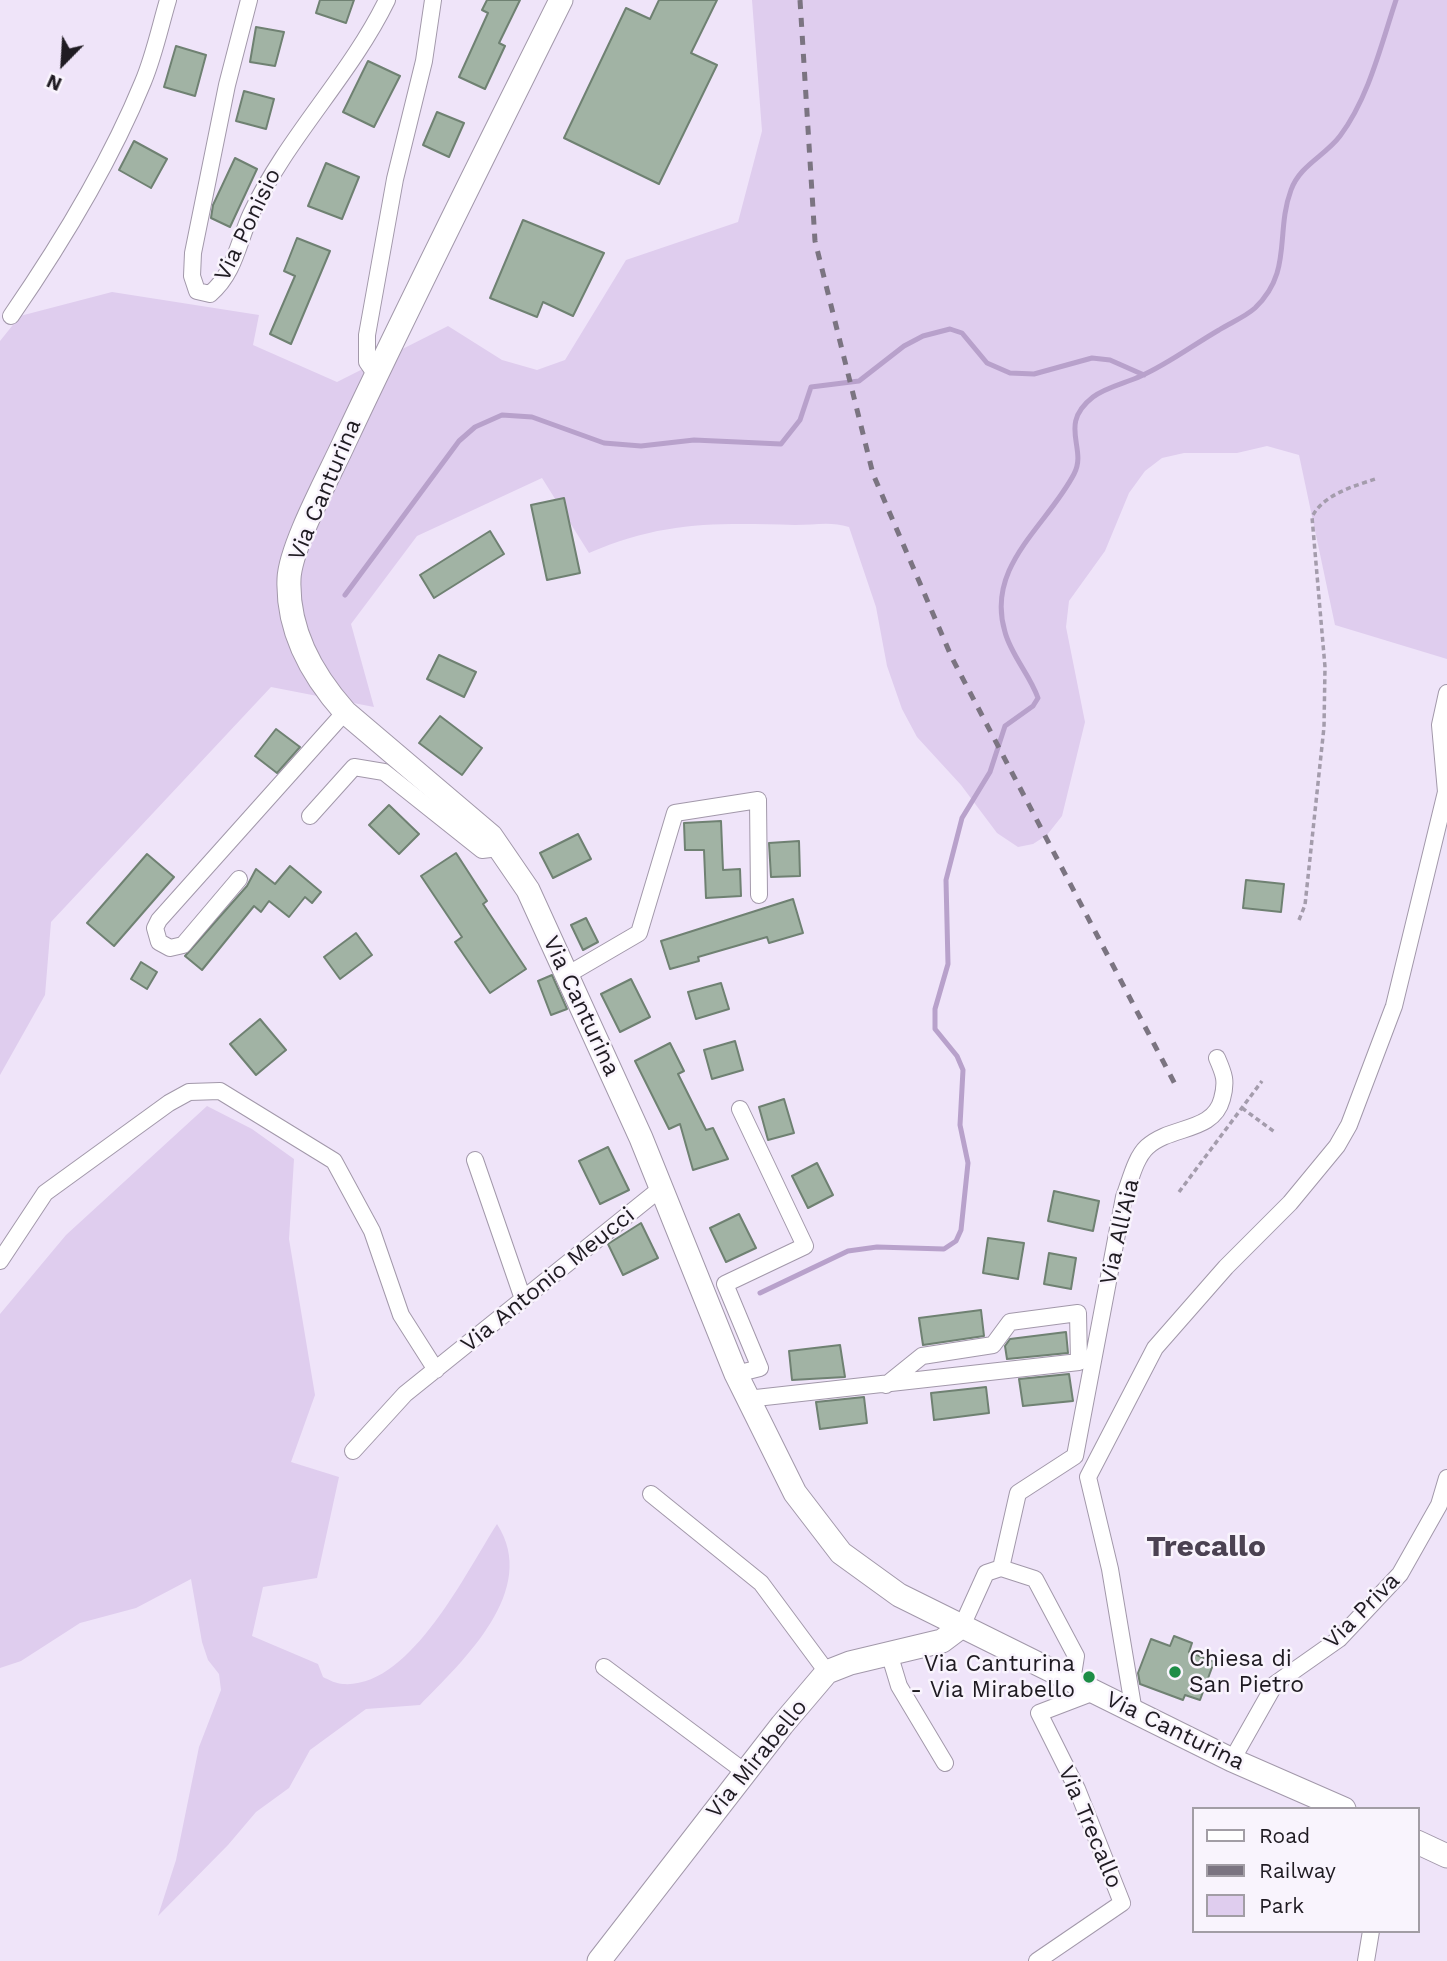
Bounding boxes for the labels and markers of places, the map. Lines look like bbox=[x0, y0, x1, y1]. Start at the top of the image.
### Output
place label: Chiesa di San Pietro bbox=[1189, 1645, 1304, 1699]
place label: Via Canturina - Via Mirabello bbox=[910, 1650, 1075, 1704]
marker: Chiesa di San Pietro bbox=[1167, 1664, 1183, 1680]
marker: Via Canturina - Via Mirabello bbox=[1081, 1669, 1097, 1685]

